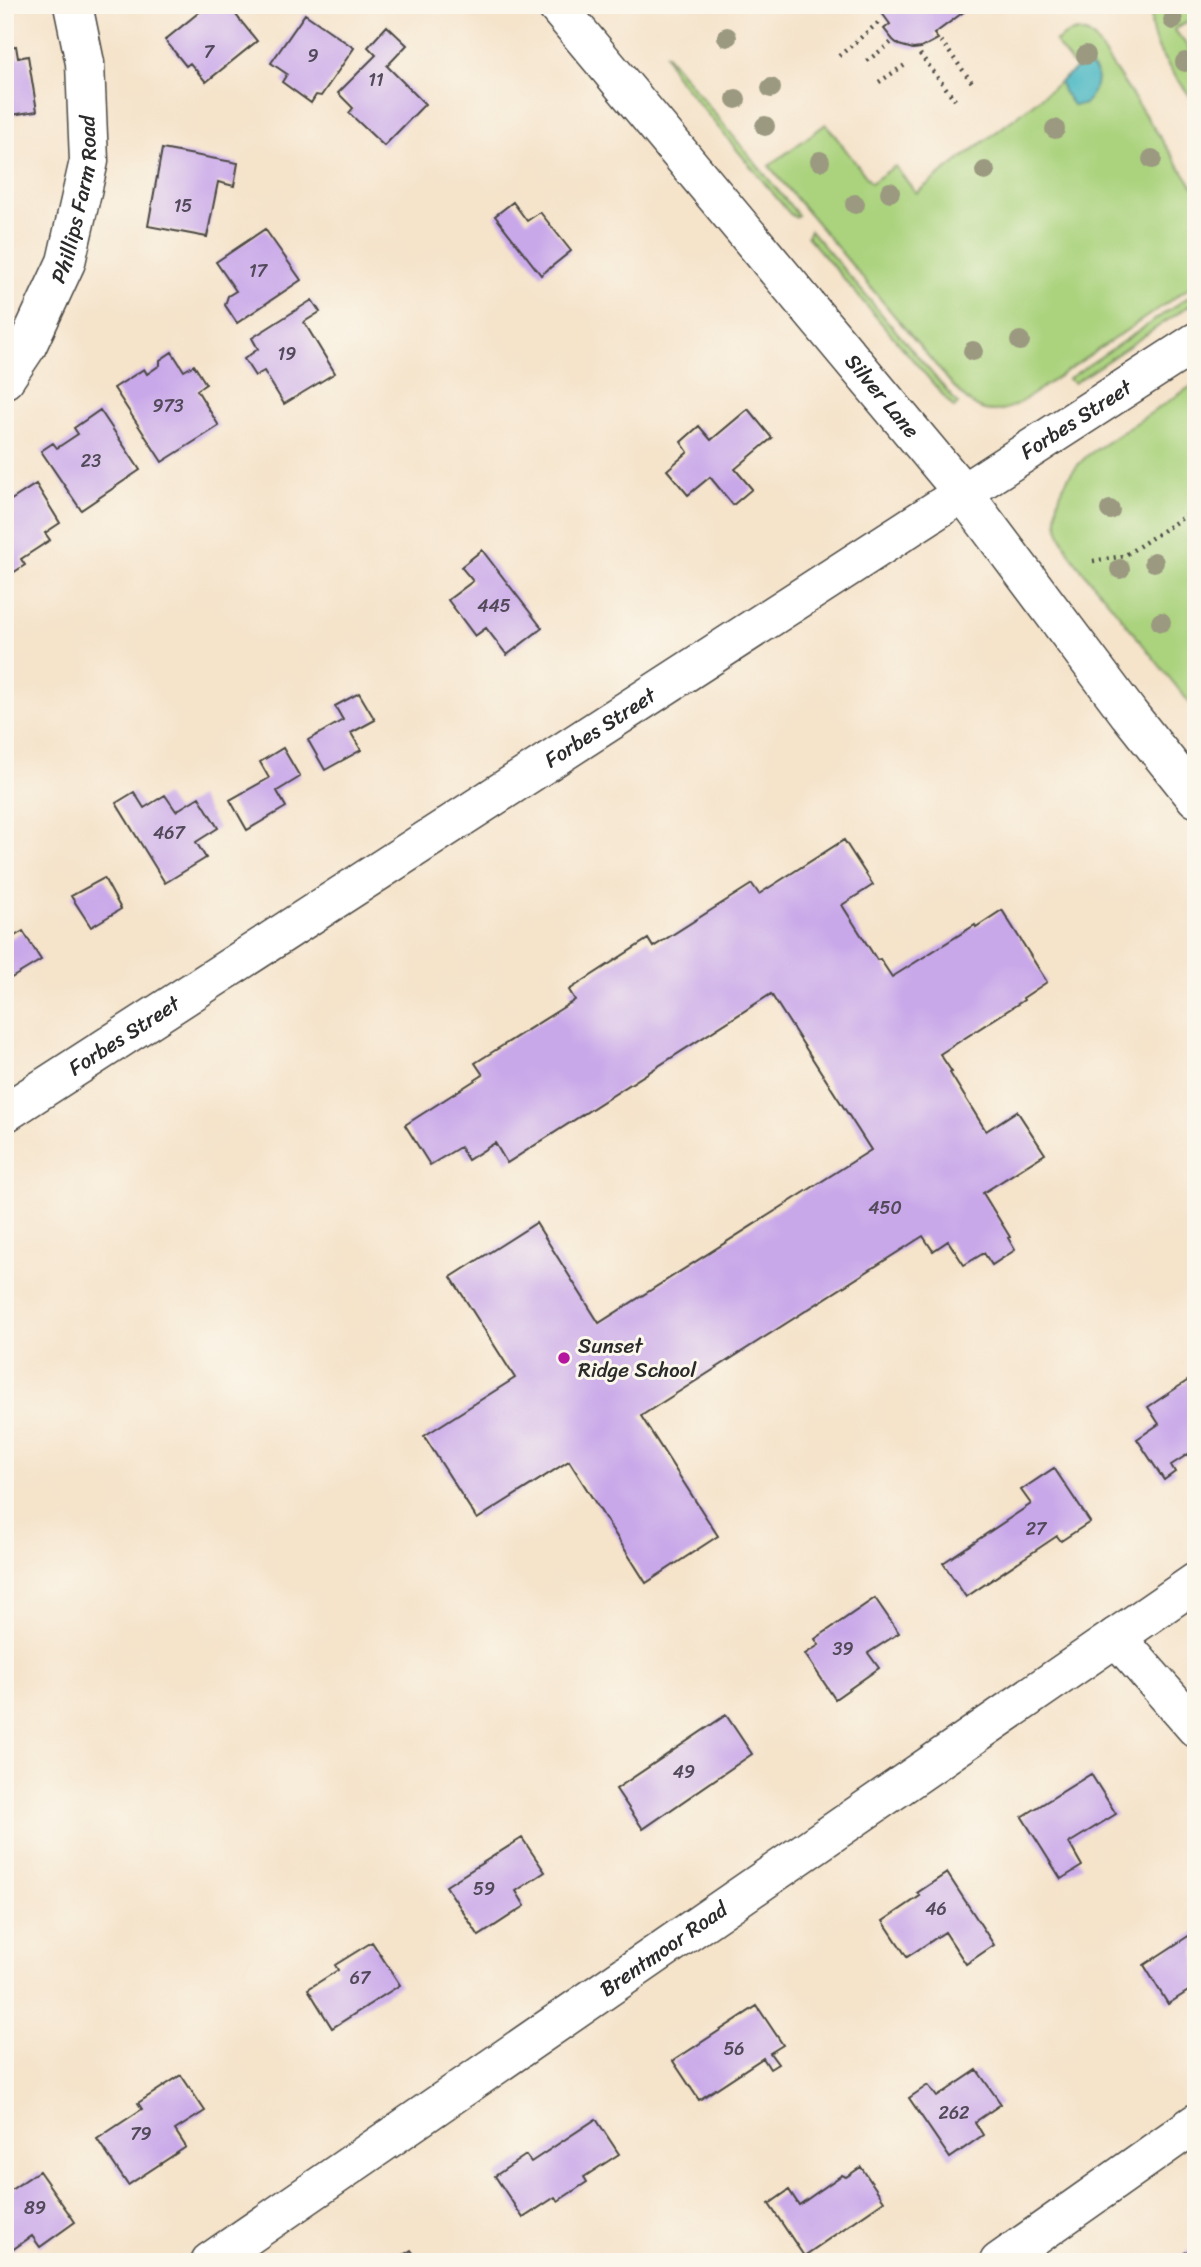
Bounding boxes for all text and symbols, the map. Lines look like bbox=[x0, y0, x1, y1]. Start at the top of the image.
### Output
house number: 7 bbox=[204, 36, 216, 68]
house number: 9 bbox=[307, 40, 319, 72]
house number: 11 bbox=[368, 64, 384, 96]
street label: Phillips Farm Road bbox=[40, 113, 108, 290]
house number: 15 bbox=[174, 190, 192, 222]
house number: 17 bbox=[249, 255, 269, 287]
house number: 19 bbox=[278, 338, 296, 370]
street label: Silver Lane bbox=[835, 344, 929, 447]
street label: Forbes Street bbox=[1012, 368, 1141, 470]
house number: 973 bbox=[152, 390, 184, 422]
house number: 23 bbox=[81, 445, 101, 477]
house number: 445 bbox=[477, 590, 511, 622]
street label: Forbes Street bbox=[536, 676, 665, 778]
house number: 467 bbox=[153, 817, 187, 849]
street label: Forbes Street bbox=[60, 984, 189, 1086]
house number: 450 bbox=[868, 1192, 902, 1224]
place label: Sunset Ridge School bbox=[578, 1327, 697, 1389]
marker: Sunset Ridge School bbox=[556, 1350, 572, 1366]
house number: 27 bbox=[1026, 1513, 1048, 1545]
house number: 39 bbox=[833, 1633, 853, 1665]
house number: 49 bbox=[673, 1756, 695, 1788]
house number: 59 bbox=[473, 1873, 495, 1905]
street label: Brentmoor Road bbox=[592, 1890, 737, 2007]
house number: 46 bbox=[925, 1893, 947, 1925]
house number: 67 bbox=[350, 1962, 372, 1994]
house number: 56 bbox=[723, 2033, 745, 2065]
house number: 262 bbox=[939, 2097, 970, 2129]
house number: 79 bbox=[130, 2118, 152, 2150]
house number: 89 bbox=[24, 2192, 46, 2224]

